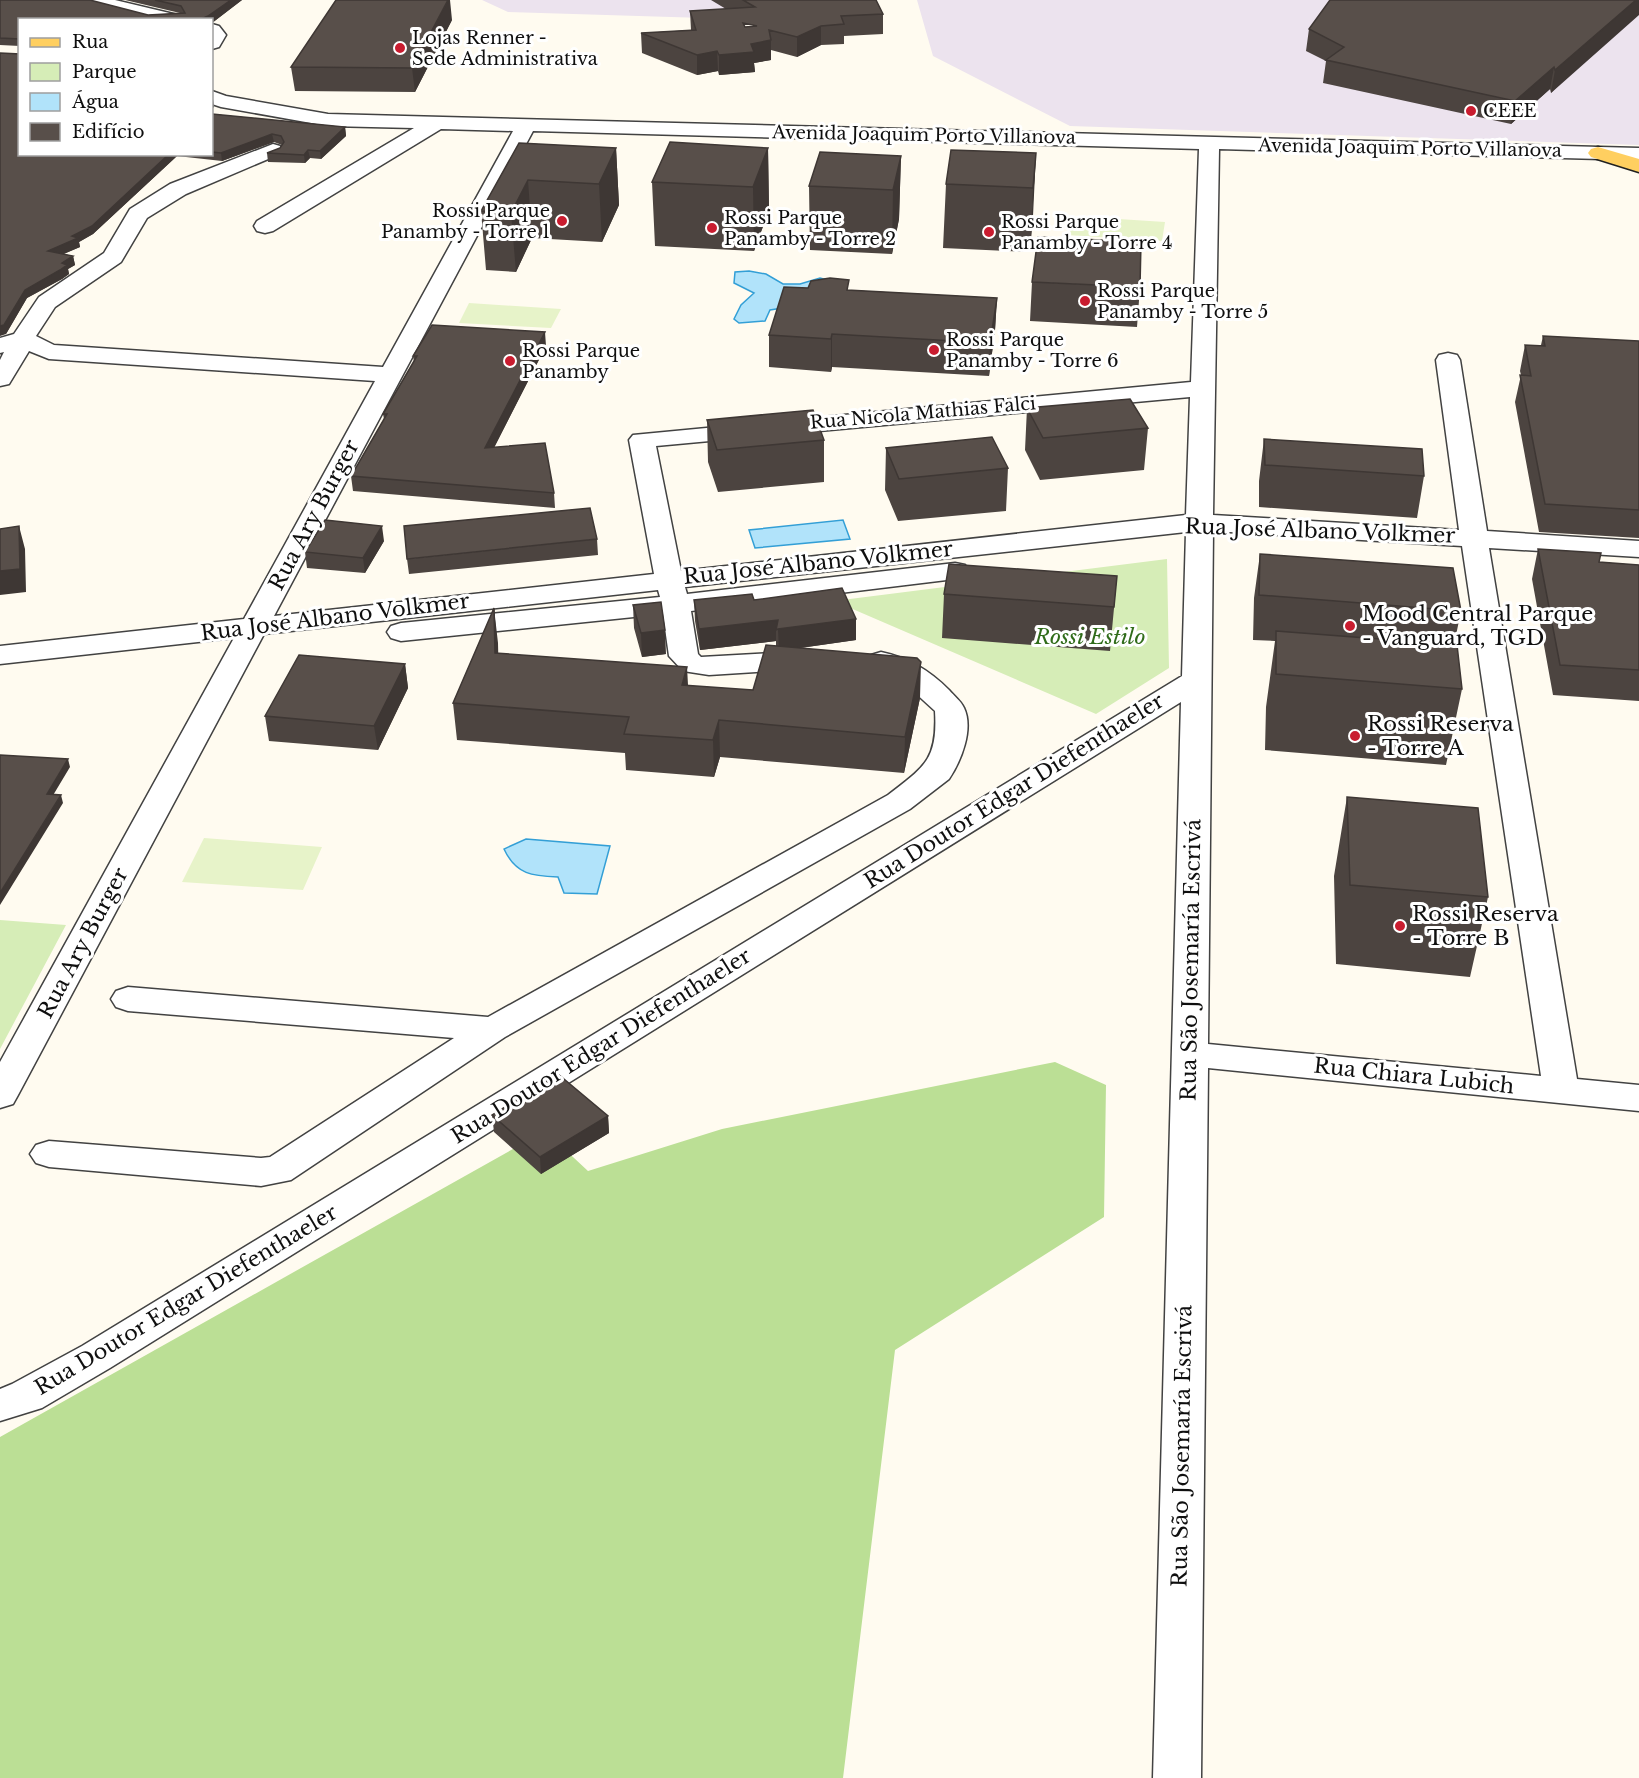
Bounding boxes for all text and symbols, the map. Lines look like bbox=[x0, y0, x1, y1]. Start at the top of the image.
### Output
legend bbox=[18, 18, 213, 156]
place label: Lojas Renner - Sede Administrativa bbox=[412, 27, 598, 70]
text: Rua bbox=[72, 31, 108, 53]
marker: Lojas Renner - Sede Administrativa bbox=[393, 41, 407, 55]
text: Parque bbox=[72, 61, 137, 83]
text: Água bbox=[71, 90, 119, 113]
place label: CEEE bbox=[1483, 100, 1537, 122]
marker: CEEE bbox=[1464, 104, 1478, 118]
text: Edifício bbox=[72, 121, 145, 143]
street label: Avenida Joaquim Porto Villanova bbox=[771, 121, 1076, 149]
street label: Avenida Joaquim Porto Villanova bbox=[1257, 134, 1562, 162]
place label: Rossi Parque Panamby - Torre 1 bbox=[381, 200, 550, 243]
place label: Rossi Parque Panamby - Torre 2 bbox=[724, 207, 896, 250]
place label: Rossi Parque Panamby - Torre 4 bbox=[1001, 211, 1173, 254]
marker: Rossi Parque Panamby - Torre 1 bbox=[555, 214, 569, 228]
marker: Rossi Parque Panamby - Torre 2 bbox=[705, 221, 719, 235]
marker: Rossi Parque Panamby - Torre 4 bbox=[982, 225, 996, 239]
place label: Rossi Parque Panamby - Torre 5 bbox=[1097, 280, 1268, 323]
marker: Rossi Parque Panamby - Torre 5 bbox=[1078, 294, 1092, 308]
place label: Rossi Parque Panamby - Torre 6 bbox=[946, 329, 1119, 372]
place label: Rossi Parque Panamby bbox=[522, 340, 640, 383]
marker: Rossi Parque Panamby - Torre 6 bbox=[927, 343, 941, 357]
marker: Rossi Parque Panamby bbox=[503, 354, 517, 368]
street label: Rua Nicola Mathias Falci bbox=[809, 392, 1037, 434]
street label: Rua Ary Burger bbox=[263, 435, 365, 595]
street label: Rua José Albano Volkmer bbox=[1184, 513, 1456, 549]
street label: Rua José Albano Volkmer bbox=[682, 536, 954, 590]
street label: Rua José Albano Volkmer bbox=[199, 588, 471, 646]
place label: Mood Central Parque - Vanguard, TGD bbox=[1362, 601, 1593, 651]
marker: Mood Central Parque - Vanguard, TGD bbox=[1343, 619, 1357, 633]
park label: Rossi Estilo bbox=[1034, 624, 1145, 650]
street label: Rua Doutor Edgar Diefenthaeler bbox=[859, 688, 1169, 894]
place label: Rossi Reserva - Torre A bbox=[1367, 711, 1514, 761]
marker: Rossi Reserva - Torre A bbox=[1348, 729, 1362, 743]
street label: Rua São Josemaría Escrivá bbox=[1176, 818, 1206, 1101]
street label: Rua Ary Burger bbox=[32, 863, 134, 1023]
place label: Rossi Reserva - Torre B bbox=[1412, 901, 1559, 951]
marker: Rossi Reserva - Torre B bbox=[1393, 919, 1407, 933]
street label: Rua Doutor Edgar Diefenthaeler bbox=[446, 943, 756, 1149]
street label: Rua Chiara Lubich bbox=[1312, 1053, 1516, 1099]
street label: Rua Doutor Edgar Diefenthaeler bbox=[30, 1199, 342, 1401]
street label: Rua São Josemaría Escrivá bbox=[1167, 1304, 1197, 1587]

